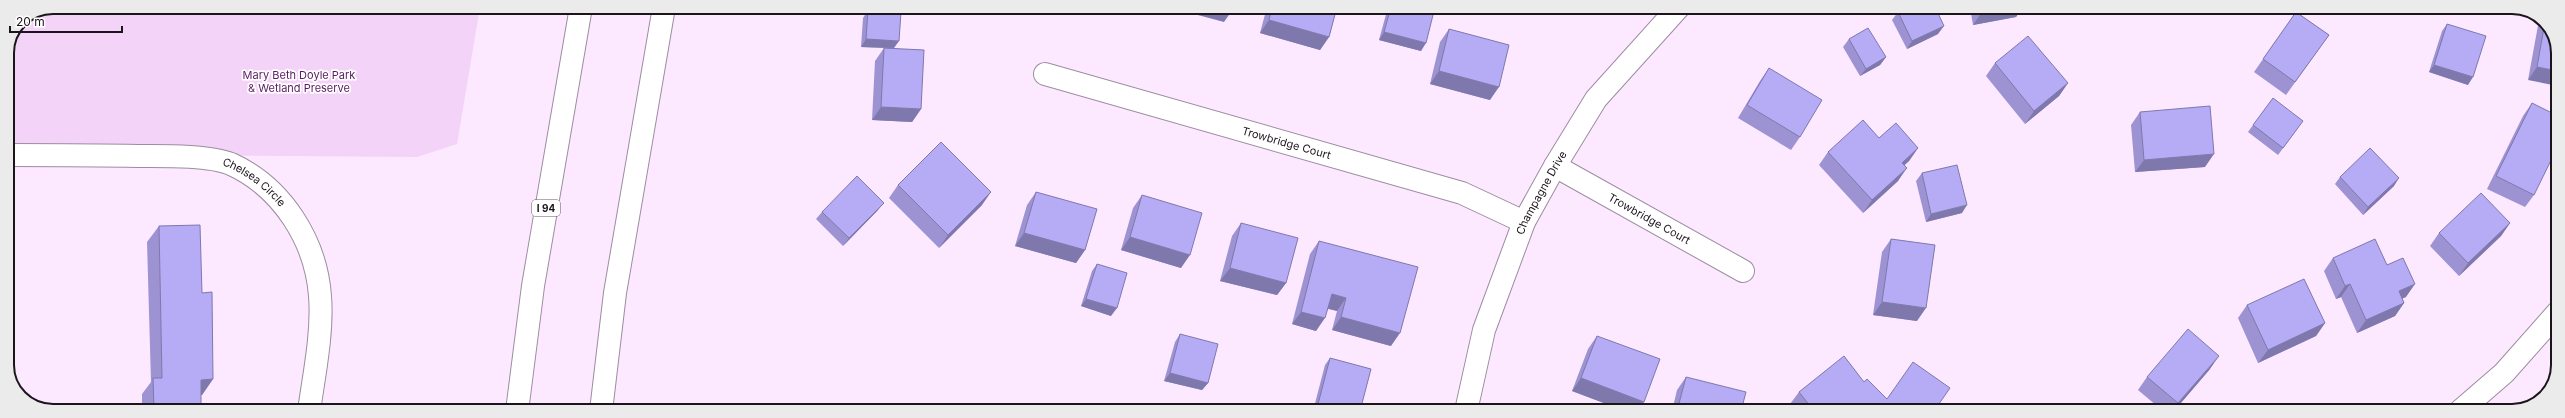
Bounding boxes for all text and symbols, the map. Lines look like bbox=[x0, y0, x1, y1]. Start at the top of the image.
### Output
scale bar bbox=[10, 8, 122, 34]
text: 20 m bbox=[16, 14, 45, 29]
park label: Mary Beth Doyle Park & Wetland Preserve bbox=[243, 68, 355, 95]
street label: Trowbridge Court bbox=[1240, 124, 1333, 162]
street label: Champagne Drive bbox=[1513, 148, 1570, 237]
street label: Chelsea Circle bbox=[221, 155, 289, 209]
street label: Trowbridge Court bbox=[1606, 190, 1693, 247]
road number: I 94 bbox=[532, 200, 560, 216]

